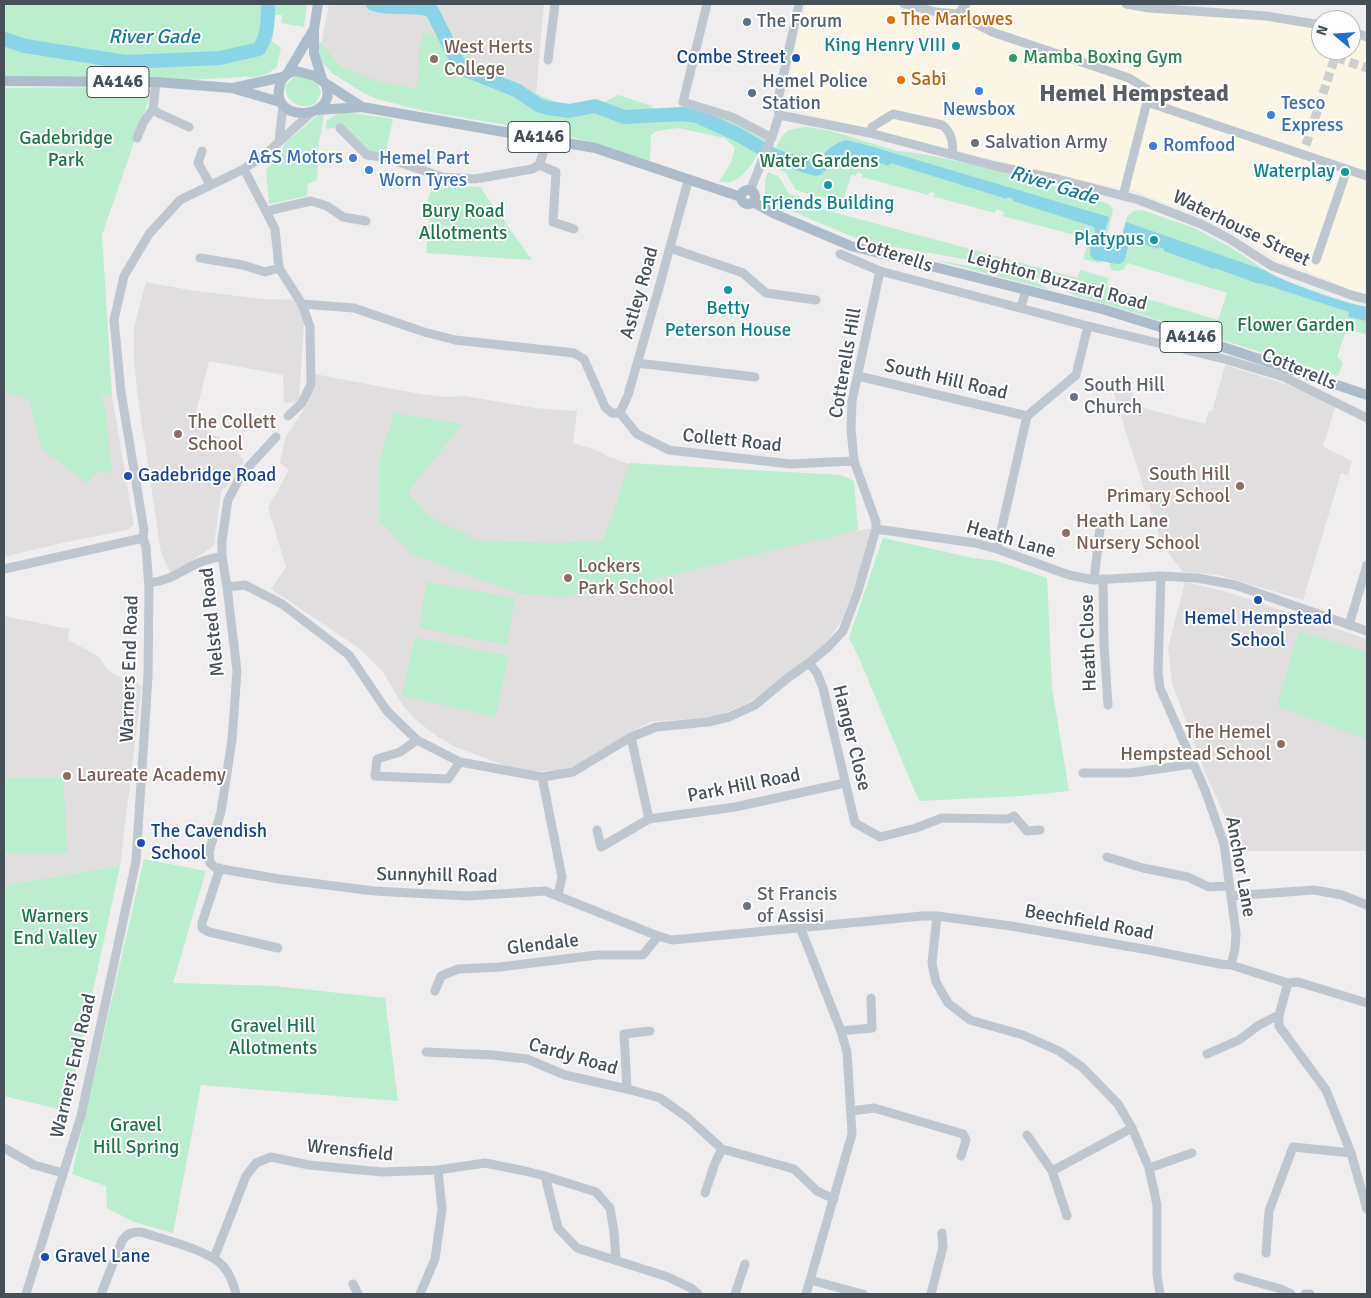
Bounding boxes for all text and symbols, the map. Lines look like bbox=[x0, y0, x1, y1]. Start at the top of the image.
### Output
place label: The Marlowes bbox=[901, 9, 1013, 31]
north arrow bbox=[1311, 10, 1361, 60]
place label: The Forum bbox=[757, 11, 842, 33]
marker: The Marlowes bbox=[885, 14, 897, 26]
marker: The Forum bbox=[741, 16, 753, 28]
text: N bbox=[1313, 23, 1332, 38]
water label: River Gade bbox=[108, 26, 200, 50]
place label: King Henry VIII bbox=[824, 35, 946, 57]
place label: West Herts College bbox=[444, 37, 533, 81]
marker: King Henry VIII bbox=[950, 40, 962, 52]
place label: Combe Street bbox=[676, 47, 786, 69]
place label: Mamba Boxing Gym bbox=[1023, 47, 1183, 69]
marker: Combe Street bbox=[790, 52, 802, 64]
marker: Mamba Boxing Gym bbox=[1007, 52, 1019, 64]
marker: West Herts College bbox=[428, 53, 440, 65]
road number: A4146 bbox=[87, 66, 149, 98]
place label: Sabi bbox=[911, 69, 946, 91]
place label: Hemel Police Station bbox=[762, 71, 868, 115]
marker: Sabi bbox=[895, 74, 907, 86]
district label: Hemel Hempstead bbox=[1039, 81, 1229, 109]
marker: Newsbox bbox=[973, 85, 985, 97]
marker: Hemel Police Station bbox=[746, 87, 758, 99]
place label: Tesco Express bbox=[1281, 93, 1343, 137]
place label: Newsbox bbox=[943, 99, 1015, 121]
marker: Tesco Express bbox=[1265, 109, 1277, 121]
road number: A4146 bbox=[508, 121, 570, 152]
park label: Gadebridge Park bbox=[19, 128, 113, 172]
place label: Salvation Army bbox=[985, 132, 1107, 154]
place label: Romfood bbox=[1163, 135, 1235, 157]
marker: Salvation Army bbox=[969, 137, 981, 149]
marker: Romfood bbox=[1147, 140, 1159, 152]
place label: A&S Motors bbox=[248, 147, 343, 169]
place label: Hemel Part Worn Tyres bbox=[379, 148, 470, 192]
park label: Water Gardens bbox=[760, 151, 878, 173]
marker: A&S Motors bbox=[347, 152, 359, 164]
water label: River Gade bbox=[1007, 161, 1101, 211]
place label: Waterplay bbox=[1253, 161, 1335, 183]
marker: Hemel Part Worn Tyres bbox=[363, 164, 375, 176]
marker: Waterplay bbox=[1339, 166, 1351, 178]
marker: Friends Building bbox=[822, 179, 834, 191]
street label: Waterhouse Street bbox=[1169, 186, 1313, 272]
place label: Friends Building bbox=[762, 193, 894, 215]
park label: Bury Road Allotments bbox=[419, 201, 507, 245]
place label: Platypus bbox=[1074, 229, 1144, 251]
street label: Cotterells bbox=[853, 232, 935, 278]
marker: Platypus bbox=[1148, 234, 1160, 246]
street label: Astley Road bbox=[616, 244, 664, 342]
street label: Leighton Buzzard Road bbox=[964, 246, 1150, 316]
marker: Betty Peterson House bbox=[722, 284, 734, 296]
place label: Betty Peterson House bbox=[665, 298, 791, 342]
street label: Cotterells Hill bbox=[825, 306, 867, 420]
park label: Flower Garden bbox=[1237, 315, 1355, 337]
road number: A4146 bbox=[1160, 322, 1222, 352]
street label: Cotterells bbox=[1258, 344, 1340, 396]
street label: South Hill Road bbox=[882, 355, 1010, 405]
place label: South Hill Church bbox=[1084, 375, 1165, 419]
marker: South Hill Church bbox=[1068, 391, 1080, 403]
place label: The Collett School bbox=[188, 412, 276, 456]
street label: Collett Road bbox=[681, 424, 783, 458]
marker: The Collett School bbox=[172, 428, 184, 440]
place label: South Hill Primary School bbox=[1107, 464, 1230, 508]
place label: Gadebridge Road bbox=[138, 465, 276, 487]
marker: Gadebridge Road bbox=[122, 470, 134, 482]
marker: South Hill Primary School bbox=[1234, 480, 1246, 492]
place label: Heath Lane Nursery School bbox=[1076, 511, 1200, 555]
street label: Heath Lane bbox=[964, 516, 1058, 564]
marker: Heath Lane Nursery School bbox=[1060, 527, 1072, 539]
place label: Lockers Park School bbox=[578, 556, 674, 600]
street label: Melsted Road bbox=[196, 566, 230, 678]
marker: Lockers Park School bbox=[562, 572, 574, 584]
street label: Heath Close bbox=[1076, 594, 1102, 692]
marker: Hemel Hempstead School bbox=[1252, 594, 1264, 606]
street label: Warners End Road bbox=[116, 595, 144, 743]
place label: Hemel Hempstead School bbox=[1184, 608, 1332, 652]
street label: Hanger Close bbox=[827, 683, 875, 793]
place label: The Hemel Hempstead School bbox=[1120, 722, 1271, 766]
marker: The Hemel Hempstead School bbox=[1275, 738, 1287, 750]
street label: Park Hill Road bbox=[686, 764, 802, 808]
place label: Laureate Academy bbox=[77, 765, 226, 787]
marker: Laureate Academy bbox=[61, 770, 73, 782]
street label: Anchor Lane bbox=[1220, 815, 1260, 919]
place label: The Cavendish School bbox=[151, 821, 267, 865]
marker: The Cavendish School bbox=[135, 837, 147, 849]
street label: Sunnyhill Road bbox=[376, 864, 498, 888]
place label: St Francis of Assisi bbox=[757, 884, 837, 928]
marker: St Francis of Assisi bbox=[741, 900, 753, 912]
street label: Beechfield Road bbox=[1023, 900, 1155, 946]
park label: Warners End Valley bbox=[13, 906, 97, 950]
street label: Glendale bbox=[506, 929, 580, 961]
street label: Warners End Road bbox=[46, 992, 102, 1140]
park label: Gravel Hill Allotments bbox=[229, 1016, 317, 1060]
street label: Cardy Road bbox=[526, 1033, 620, 1081]
park label: Gravel Hill Spring bbox=[93, 1115, 179, 1159]
street label: Wrensfield bbox=[306, 1135, 394, 1167]
place label: Gravel Lane bbox=[55, 1246, 150, 1268]
marker: Gravel Lane bbox=[39, 1251, 51, 1263]

